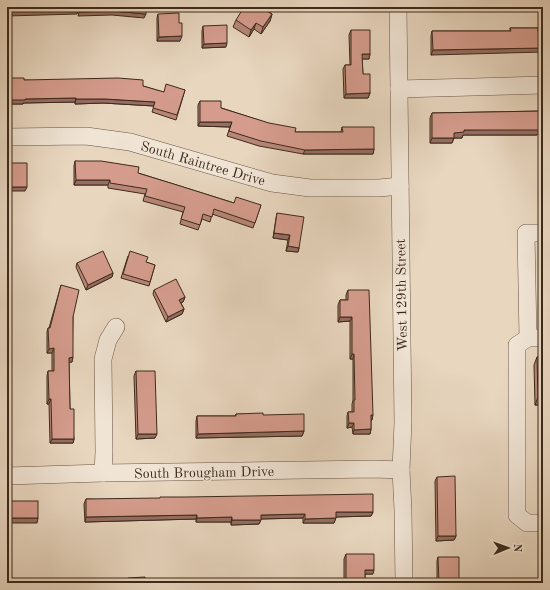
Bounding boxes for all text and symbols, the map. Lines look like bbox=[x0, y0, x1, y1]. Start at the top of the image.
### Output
street label: South Raintree Drive bbox=[139, 139, 267, 188]
street label: West 129th Street bbox=[394, 238, 410, 352]
street label: South Brougham Drive bbox=[134, 465, 274, 481]
north arrow bbox=[488, 528, 528, 568]
text: N bbox=[511, 544, 522, 553]

